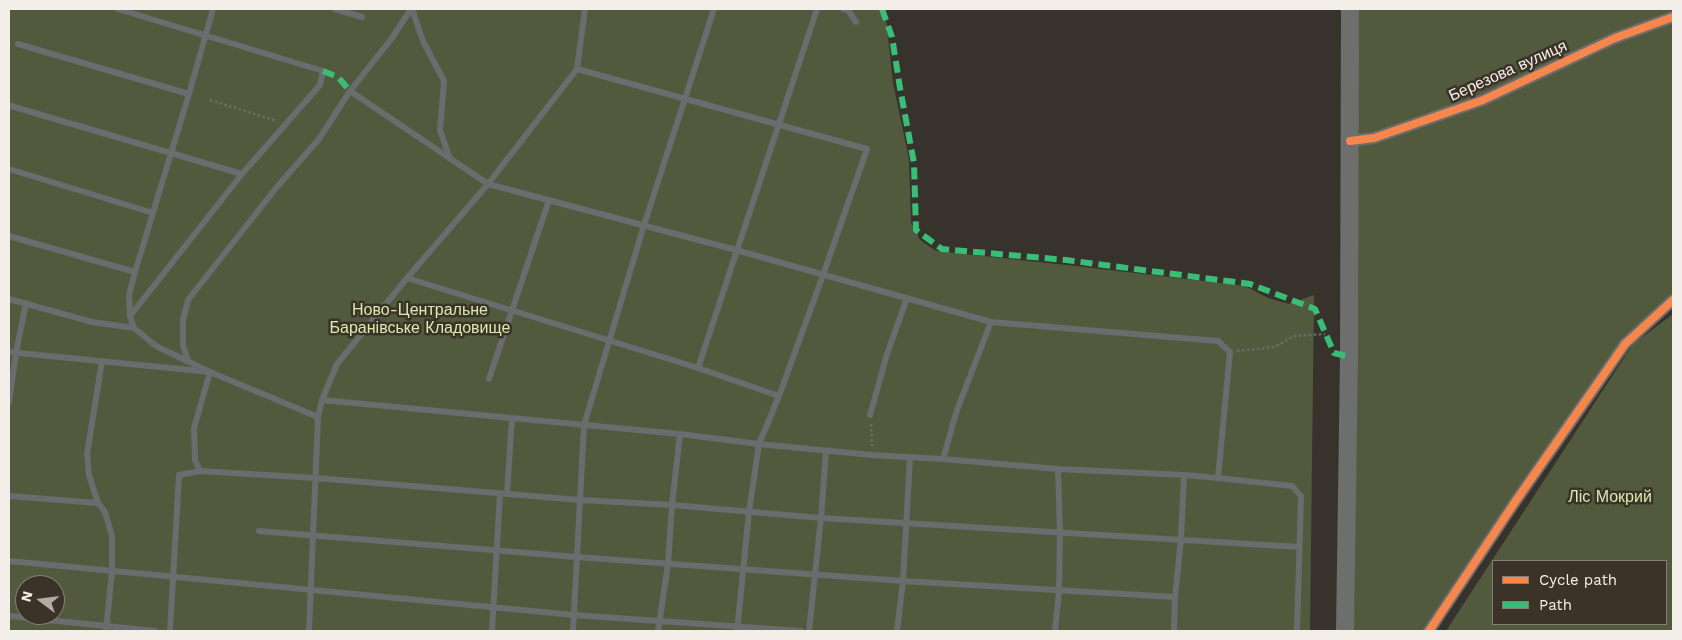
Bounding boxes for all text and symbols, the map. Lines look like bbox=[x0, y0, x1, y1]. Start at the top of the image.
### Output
street label: Березова вулиця bbox=[1446, 36, 1570, 106]
park label: Ново-Центральне Баранівське Кладовище bbox=[330, 300, 510, 338]
park label: Ліс Мокрий bbox=[1568, 487, 1652, 507]
legend bbox=[1492, 560, 1667, 625]
text: Cycle path bbox=[1539, 571, 1617, 589]
north arrow bbox=[15, 575, 65, 625]
text: N bbox=[17, 589, 36, 603]
text: Path bbox=[1539, 596, 1572, 614]

